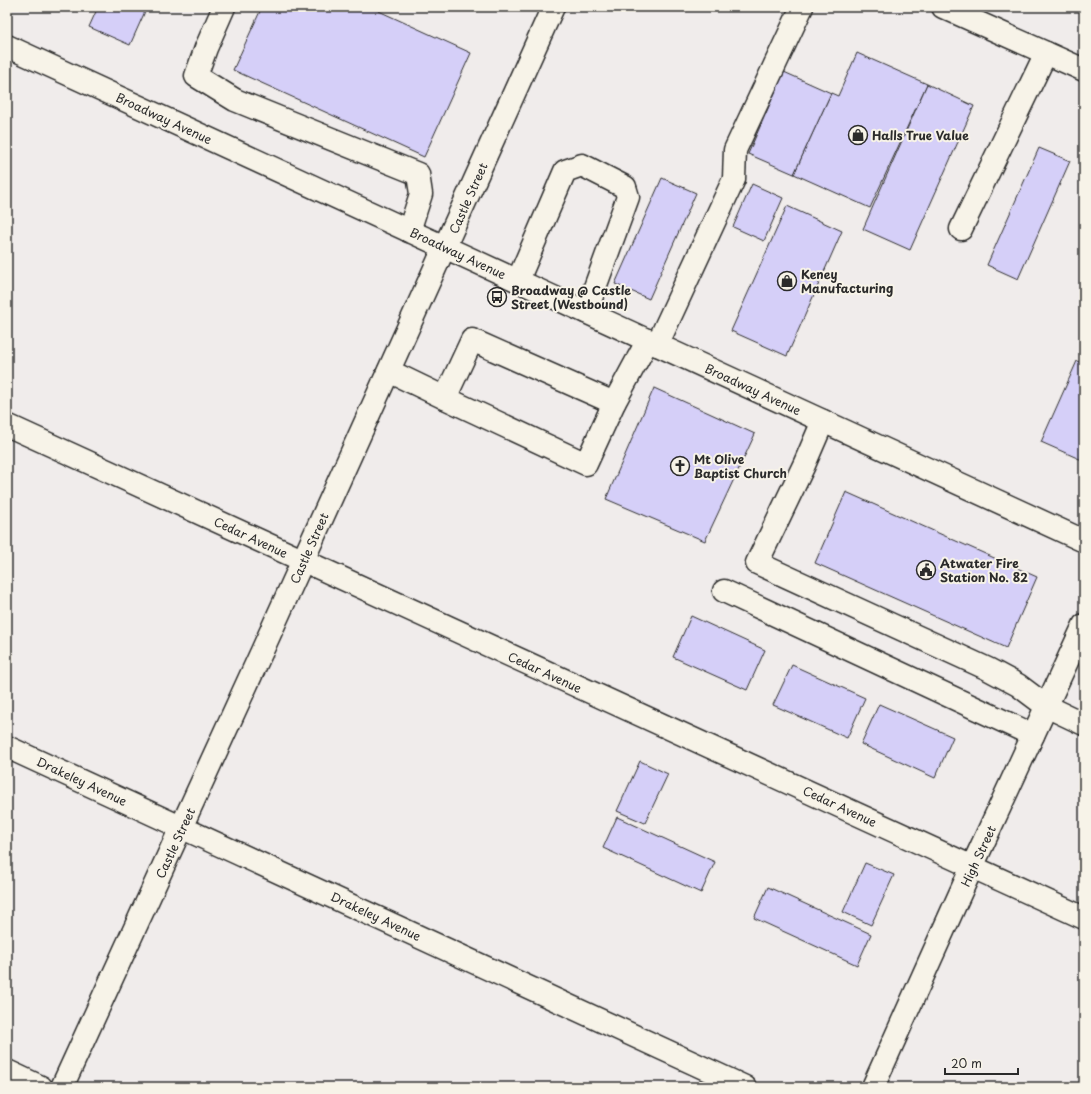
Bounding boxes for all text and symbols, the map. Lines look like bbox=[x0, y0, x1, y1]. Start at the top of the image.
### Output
street label: Broadway Avenue bbox=[113, 88, 215, 148]
shop icon: Halls True Value bbox=[847, 124, 869, 146]
place label: Halls True Value bbox=[872, 126, 969, 144]
street label: Castle Street bbox=[444, 160, 492, 236]
street label: Broadway Avenue bbox=[407, 223, 509, 283]
place label: Keney Manufacturing bbox=[801, 265, 893, 297]
shop icon: Keney Manufacturing bbox=[776, 270, 798, 292]
place label: Broadway @ Castle Street (Westbound) bbox=[511, 281, 631, 313]
bus stop icon: Broadway @ Castle Street (Westbound) bbox=[486, 286, 508, 308]
street label: Broadway Avenue bbox=[702, 359, 804, 419]
place label: Mt Olive Baptist Church bbox=[694, 450, 787, 482]
church icon: Mt Olive Baptist Church bbox=[669, 455, 691, 477]
street label: Castle Street bbox=[285, 510, 333, 586]
street label: Cedar Avenue bbox=[211, 512, 291, 562]
place label: Atwater Fire Station No. 82 bbox=[940, 554, 1028, 586]
public building icon: Atwater Fire Station No. 82 bbox=[915, 559, 937, 581]
street label: Cedar Avenue bbox=[505, 647, 585, 697]
street label: Drakeley Avenue bbox=[34, 752, 131, 810]
street label: Cedar Avenue bbox=[800, 781, 880, 831]
street label: Castle Street bbox=[151, 805, 199, 881]
street label: High Street bbox=[956, 822, 1000, 890]
street label: Drakeley Avenue bbox=[328, 887, 425, 945]
scale bar bbox=[945, 1050, 1018, 1076]
text: 20 m bbox=[951, 1054, 982, 1072]

